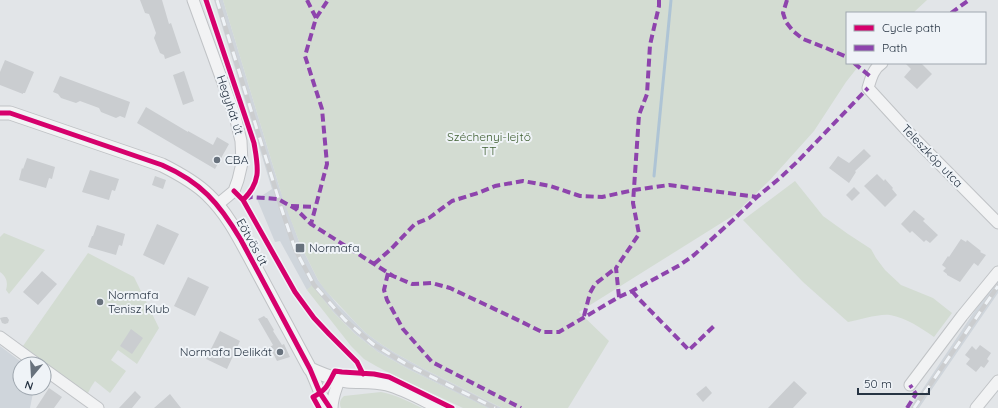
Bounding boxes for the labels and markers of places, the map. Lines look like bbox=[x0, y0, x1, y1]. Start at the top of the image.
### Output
place label: CBA bbox=[225, 152, 249, 167]
marker: CBA bbox=[212, 155, 222, 165]
place label: Normafa bbox=[309, 240, 359, 255]
marker: Normafa bbox=[294, 242, 306, 254]
place label: Normafa Tenisz Klub bbox=[108, 287, 170, 316]
marker: Normafa Tenisz Klub bbox=[95, 297, 105, 307]
place label: Normafa Delikát bbox=[180, 344, 272, 359]
marker: Normafa Delikát bbox=[275, 347, 285, 357]

